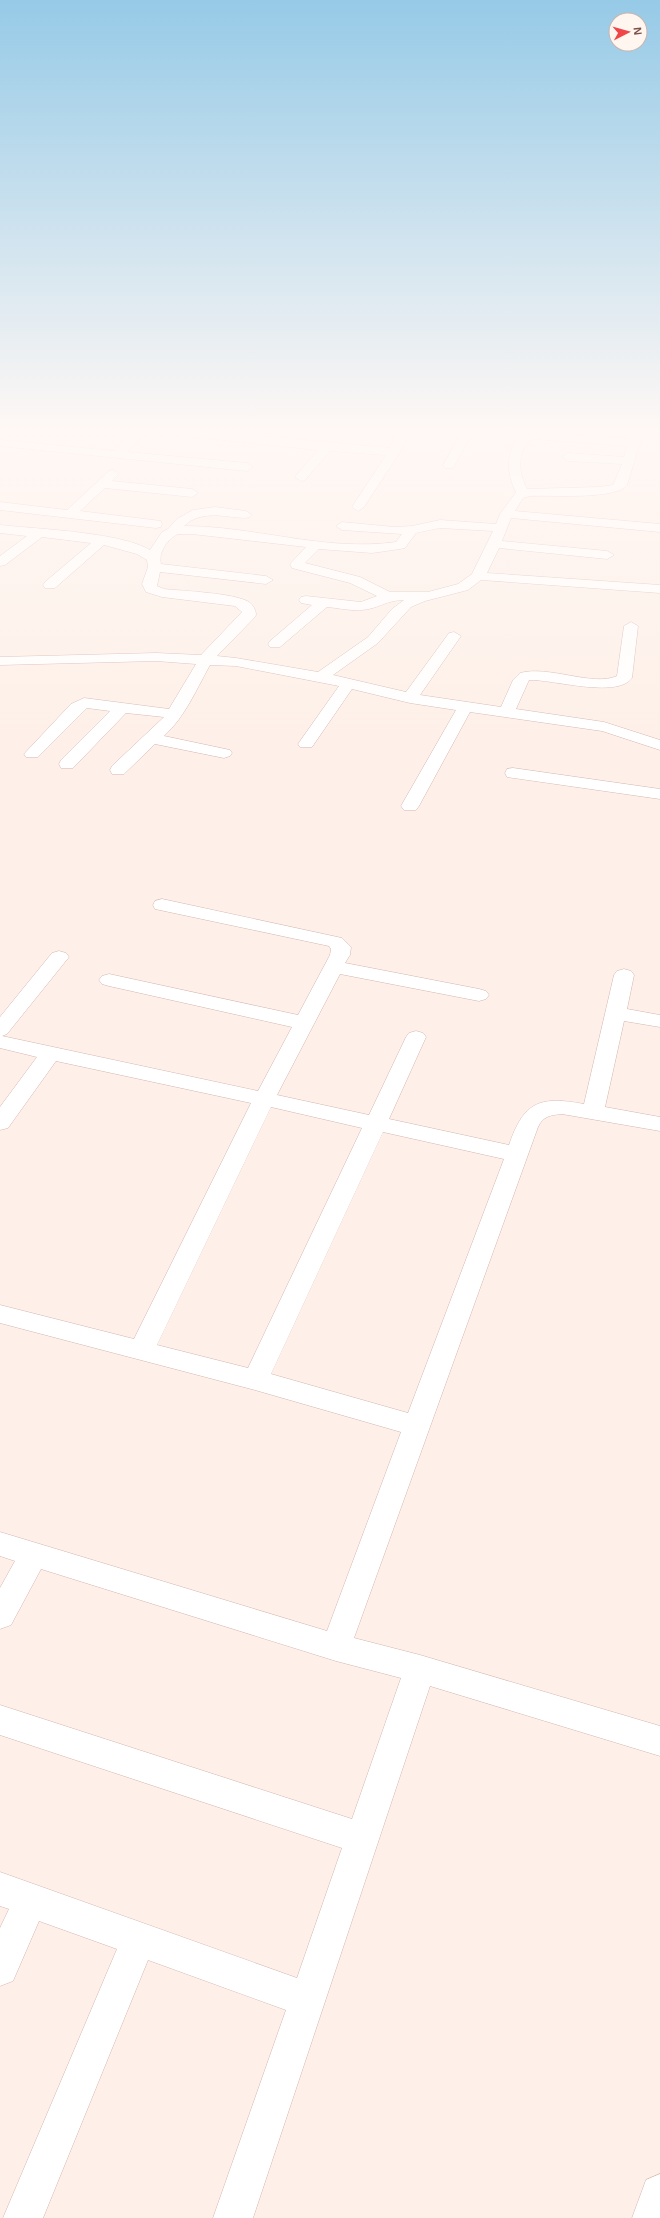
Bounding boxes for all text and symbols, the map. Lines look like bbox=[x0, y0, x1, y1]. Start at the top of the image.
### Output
north arrow bbox=[608, 12, 648, 52]
text: N bbox=[632, 26, 644, 36]

